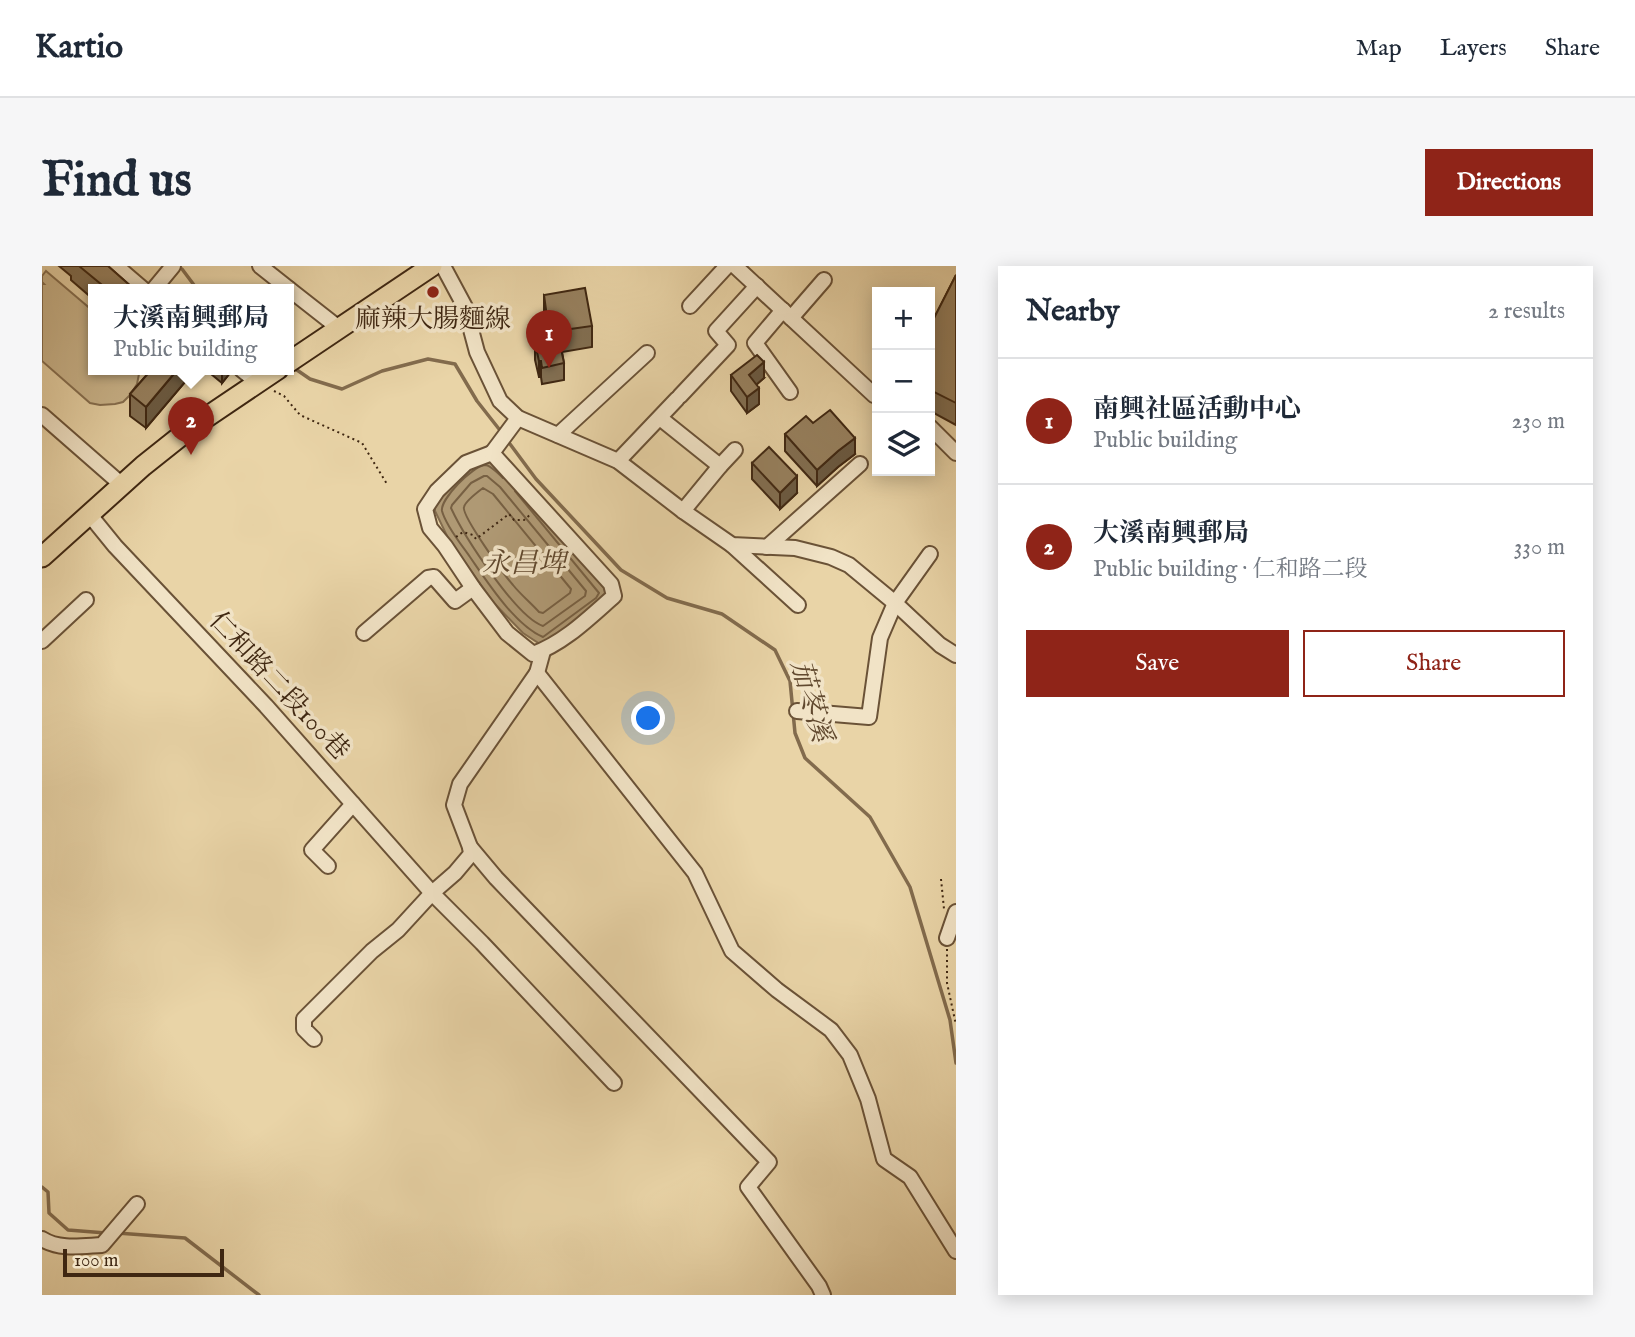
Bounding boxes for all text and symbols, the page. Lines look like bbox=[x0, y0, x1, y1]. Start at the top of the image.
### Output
text: Kartio bbox=[35, 27, 123, 69]
text: Map bbox=[1356, 33, 1402, 64]
text: Layers bbox=[1440, 33, 1507, 64]
text: Share bbox=[1545, 33, 1600, 64]
button: Directions bbox=[1425, 149, 1593, 216]
text: Find us bbox=[42, 151, 192, 213]
popup bbox=[88, 284, 294, 375]
marker: 麻辣大腸麵線 bbox=[425, 284, 441, 300]
map controls bbox=[872, 287, 935, 476]
button: + bbox=[872, 287, 935, 350]
text: Nearby bbox=[1026, 293, 1119, 331]
text: 2 results bbox=[1488, 297, 1565, 326]
text: 大溪南興郵局 bbox=[113, 302, 269, 335]
place label: 麻辣大腸麵線 bbox=[355, 303, 511, 336]
pin: 1 bbox=[526, 310, 572, 368]
text: Public building bbox=[113, 335, 257, 364]
button: − bbox=[872, 350, 935, 413]
text: 南興社區活動中心 bbox=[1093, 393, 1301, 426]
pin: 2 bbox=[168, 397, 214, 455]
text: 1 bbox=[1045, 407, 1053, 436]
text: 230 m bbox=[1512, 407, 1565, 436]
button: layers bbox=[872, 413, 935, 476]
text: Public building bbox=[1093, 426, 1237, 455]
text: 大溪南興郵局 bbox=[1093, 517, 1249, 550]
text: 2 bbox=[1044, 533, 1054, 562]
text: 330 m bbox=[1514, 533, 1565, 562]
water label: 永昌埤 bbox=[482, 547, 570, 582]
text: Public building · 仁和路二段 bbox=[1093, 555, 1367, 584]
street label: 仁和路二段100巷 bbox=[202, 605, 356, 767]
button: Save bbox=[1026, 630, 1289, 697]
button: Share bbox=[1303, 630, 1565, 697]
water label: 茄苳溪 bbox=[782, 656, 839, 749]
your location bbox=[631, 701, 665, 735]
scale bar bbox=[63, 1246, 224, 1278]
text: 100 m bbox=[74, 1249, 118, 1273]

